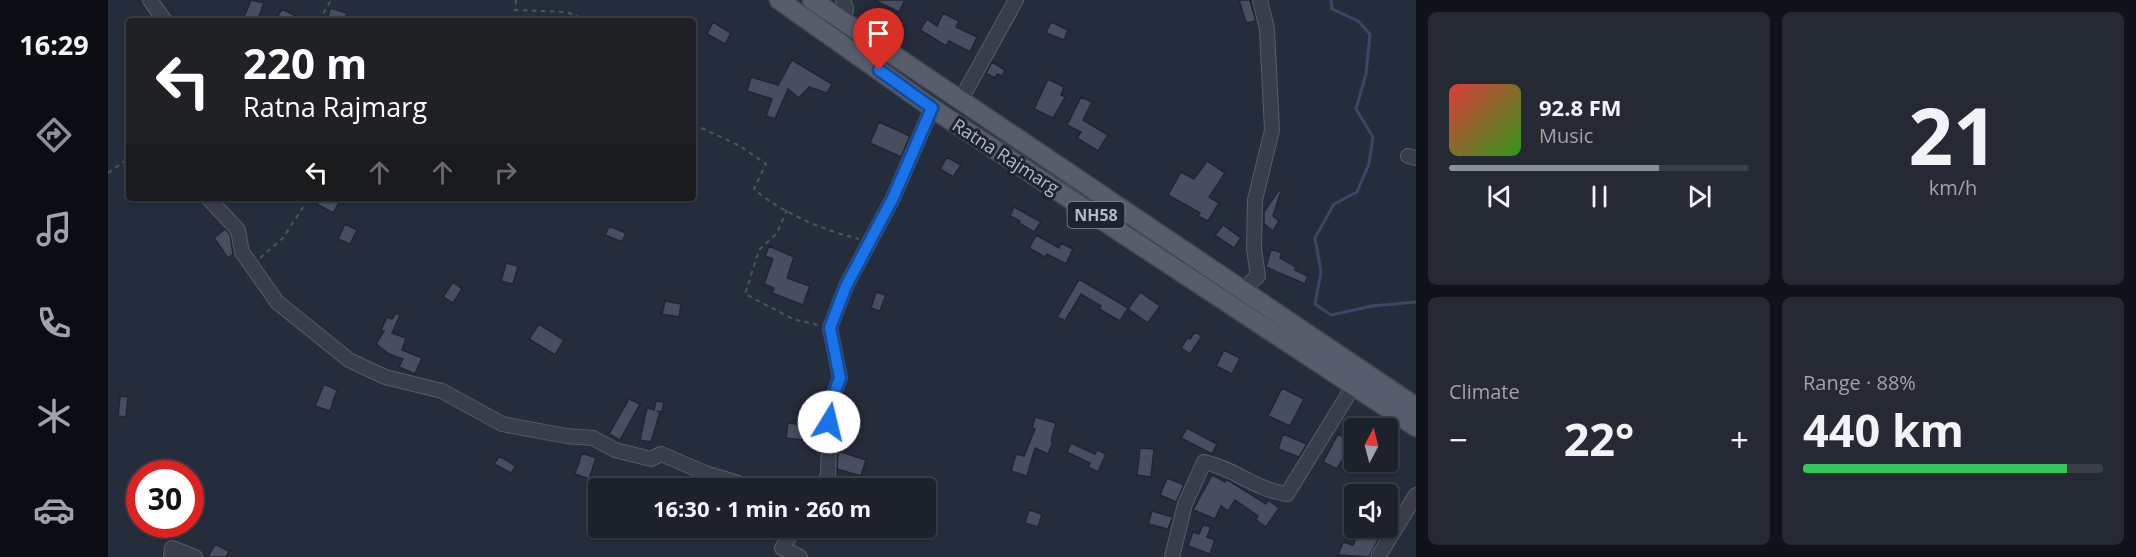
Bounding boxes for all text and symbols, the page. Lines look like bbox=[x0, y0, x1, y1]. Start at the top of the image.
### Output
pin bbox=[853, 8, 904, 70]
icon: arrive bbox=[862, 17, 895, 50]
text: 16:29 bbox=[19, 26, 89, 63]
text: 220 m bbox=[243, 34, 367, 91]
icon: left bbox=[144, 42, 222, 120]
text: 21 bbox=[1908, 82, 1998, 188]
text: Ratna Rajmarg bbox=[243, 88, 427, 125]
text: 92.8 FM bbox=[1539, 92, 1622, 122]
street label: Ratna Rajmarg bbox=[948, 113, 1064, 200]
icon: directions bbox=[33, 114, 75, 156]
text: Music bbox=[1539, 122, 1593, 149]
icon: left bbox=[300, 156, 333, 189]
icon: ahead bbox=[363, 156, 396, 189]
icon: ahead bbox=[426, 156, 459, 189]
icon: right bbox=[489, 156, 522, 189]
text: km/h bbox=[1929, 174, 1977, 201]
icon: previous bbox=[1483, 180, 1516, 213]
icon: pause bbox=[1583, 180, 1616, 213]
icon: next bbox=[1683, 180, 1716, 213]
road number: NH58 bbox=[1068, 202, 1124, 228]
icon: music bbox=[33, 208, 75, 250]
icon: phone bbox=[33, 302, 75, 344]
text: Range · 88% bbox=[1803, 369, 1916, 396]
text: Climate bbox=[1449, 378, 1520, 405]
position arrow bbox=[797, 390, 861, 454]
icon: climate bbox=[33, 395, 75, 437]
text: 440 km bbox=[1803, 399, 1964, 460]
text: 22° bbox=[1564, 408, 1634, 469]
text: − bbox=[1449, 417, 1468, 462]
text: + bbox=[1730, 417, 1749, 462]
north arrow bbox=[1344, 418, 1398, 472]
map controls bbox=[1344, 418, 1398, 538]
speed limit sign: 30 bbox=[126, 460, 204, 538]
button: sound bbox=[1344, 484, 1398, 538]
icon: car bbox=[33, 489, 75, 531]
text: 16:30 · 1 min · 260 m bbox=[653, 493, 871, 523]

